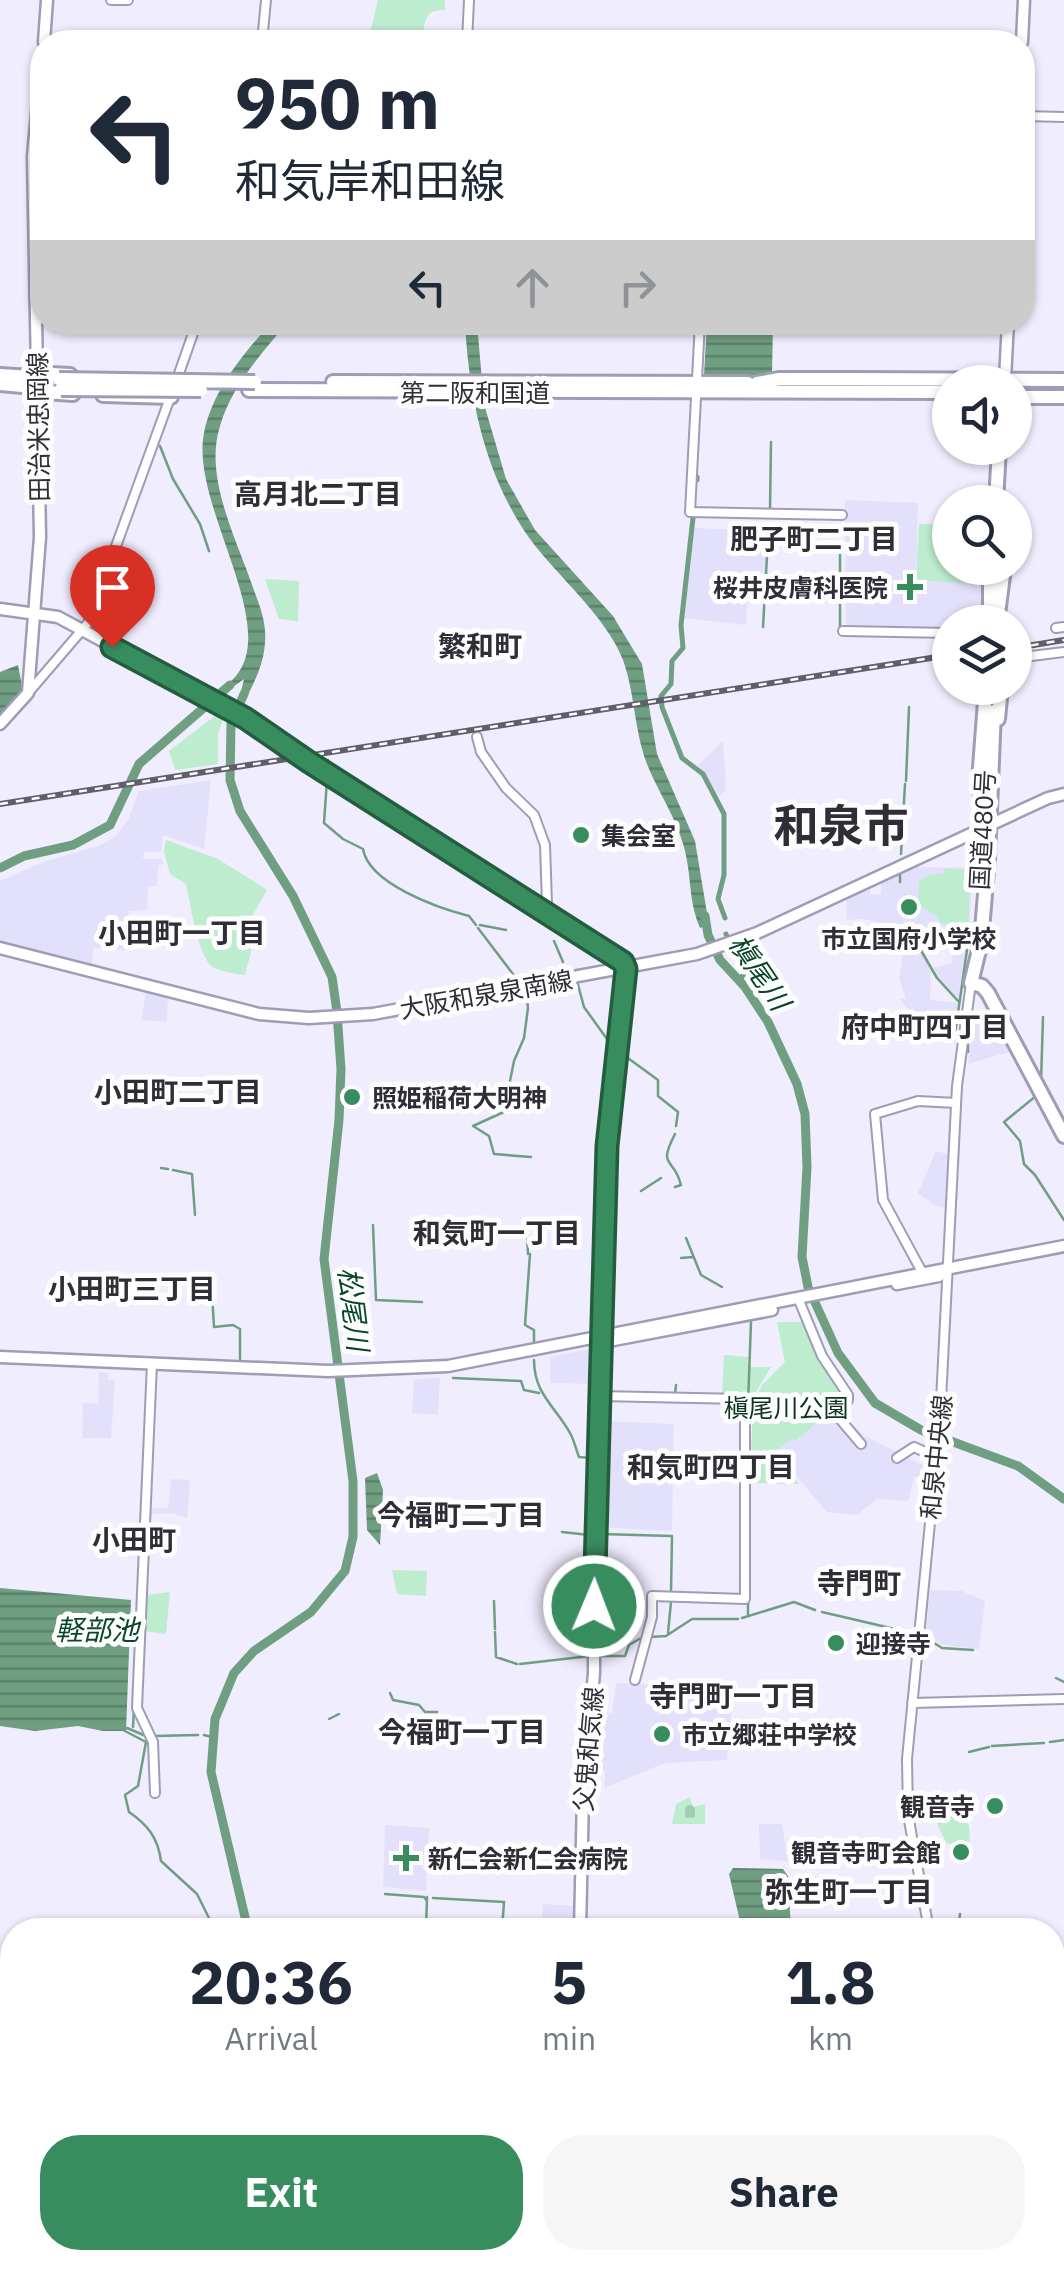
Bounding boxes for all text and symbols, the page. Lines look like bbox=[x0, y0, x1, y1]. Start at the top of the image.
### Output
text: 950 m bbox=[235, 57, 440, 148]
icon: left bbox=[70, 70, 200, 200]
text: 和気岸和田線 bbox=[235, 151, 505, 209]
icon: left bbox=[400, 260, 455, 315]
icon: ahead bbox=[505, 260, 560, 315]
icon: right bbox=[610, 260, 665, 315]
street label: 田治米忠岡線 bbox=[20, 352, 56, 502]
map controls bbox=[932, 365, 1032, 705]
button: sound bbox=[932, 365, 1032, 465]
street label: 第二阪和国道 bbox=[400, 376, 550, 409]
district label: 高月北二丁目 bbox=[234, 475, 402, 512]
button: search bbox=[932, 485, 1032, 585]
district label: 肥子町二丁目 bbox=[730, 520, 898, 557]
pin bbox=[70, 545, 155, 648]
icon: arrive bbox=[85, 560, 140, 615]
place label: 桜井皮膚科医院 bbox=[713, 571, 888, 604]
marker: 桜井皮膚科医院 bbox=[897, 574, 923, 600]
button: layers bbox=[932, 605, 1032, 705]
district label: 繁和町 bbox=[438, 627, 522, 664]
street label: 国道480号 bbox=[962, 769, 1002, 891]
district label: 和泉市 bbox=[773, 796, 909, 854]
place label: 集会室 bbox=[601, 819, 676, 852]
marker: 集会室 bbox=[570, 824, 592, 846]
marker: 市立国府小学校 bbox=[898, 896, 920, 918]
district label: 小田町一丁目 bbox=[98, 914, 266, 951]
place label: 市立国府小学校 bbox=[821, 922, 997, 955]
water label: 槇尾川 bbox=[721, 927, 800, 1020]
street label: 大阪和泉泉南線 bbox=[397, 963, 575, 1025]
district label: 府中町四丁目 bbox=[841, 1008, 1009, 1045]
district label: 小田町二丁目 bbox=[94, 1073, 262, 1110]
place label: 照姫稲荷大明神 bbox=[372, 1081, 547, 1114]
marker: 照姫稲荷大明神 bbox=[341, 1086, 363, 1108]
district label: 和気町一丁目 bbox=[413, 1214, 581, 1251]
water label: 松尾川 bbox=[331, 1265, 378, 1356]
district label: 小田町三丁目 bbox=[48, 1270, 216, 1307]
park label: 槇尾川公園 bbox=[723, 1391, 849, 1424]
street label: 和泉中央線 bbox=[913, 1393, 959, 1521]
district label: 和気町四丁目 bbox=[627, 1448, 795, 1485]
district label: 今福町二丁目 bbox=[377, 1496, 545, 1533]
district label: 小田町 bbox=[92, 1521, 176, 1558]
position arrow bbox=[542, 1554, 646, 1658]
district label: 寺門町 bbox=[817, 1564, 901, 1601]
water label: 軽部池 bbox=[55, 1611, 142, 1648]
place label: 迎接寺 bbox=[856, 1627, 931, 1660]
marker: 迎接寺 bbox=[825, 1632, 847, 1654]
district label: 寺門町一丁目 bbox=[649, 1677, 817, 1714]
street label: 父鬼和気線 bbox=[566, 1685, 610, 1813]
district label: 今福町一丁目 bbox=[378, 1713, 546, 1750]
place label: 市立郷荘中学校 bbox=[682, 1718, 857, 1751]
marker: 市立郷荘中学校 bbox=[651, 1723, 673, 1745]
place label: 観音寺 bbox=[900, 1790, 975, 1823]
marker: 観音寺 bbox=[984, 1795, 1006, 1817]
place label: 観音寺町会館 bbox=[791, 1836, 941, 1869]
marker: 観音寺町会館 bbox=[950, 1841, 972, 1863]
place label: 新仁会新仁会病院 bbox=[428, 1842, 628, 1875]
marker: 新仁会新仁会病院 bbox=[393, 1845, 419, 1871]
district label: 弥生町一丁目 bbox=[765, 1873, 933, 1910]
text: 20:36 bbox=[189, 1942, 353, 2021]
text: 5 bbox=[551, 1942, 587, 2021]
text: 1.8 bbox=[785, 1942, 876, 2021]
text: Arrival bbox=[224, 2017, 318, 2059]
text: min bbox=[542, 2017, 596, 2059]
text: km bbox=[808, 2017, 853, 2059]
button: Exit bbox=[40, 2135, 523, 2250]
button: Share bbox=[543, 2135, 1025, 2250]

